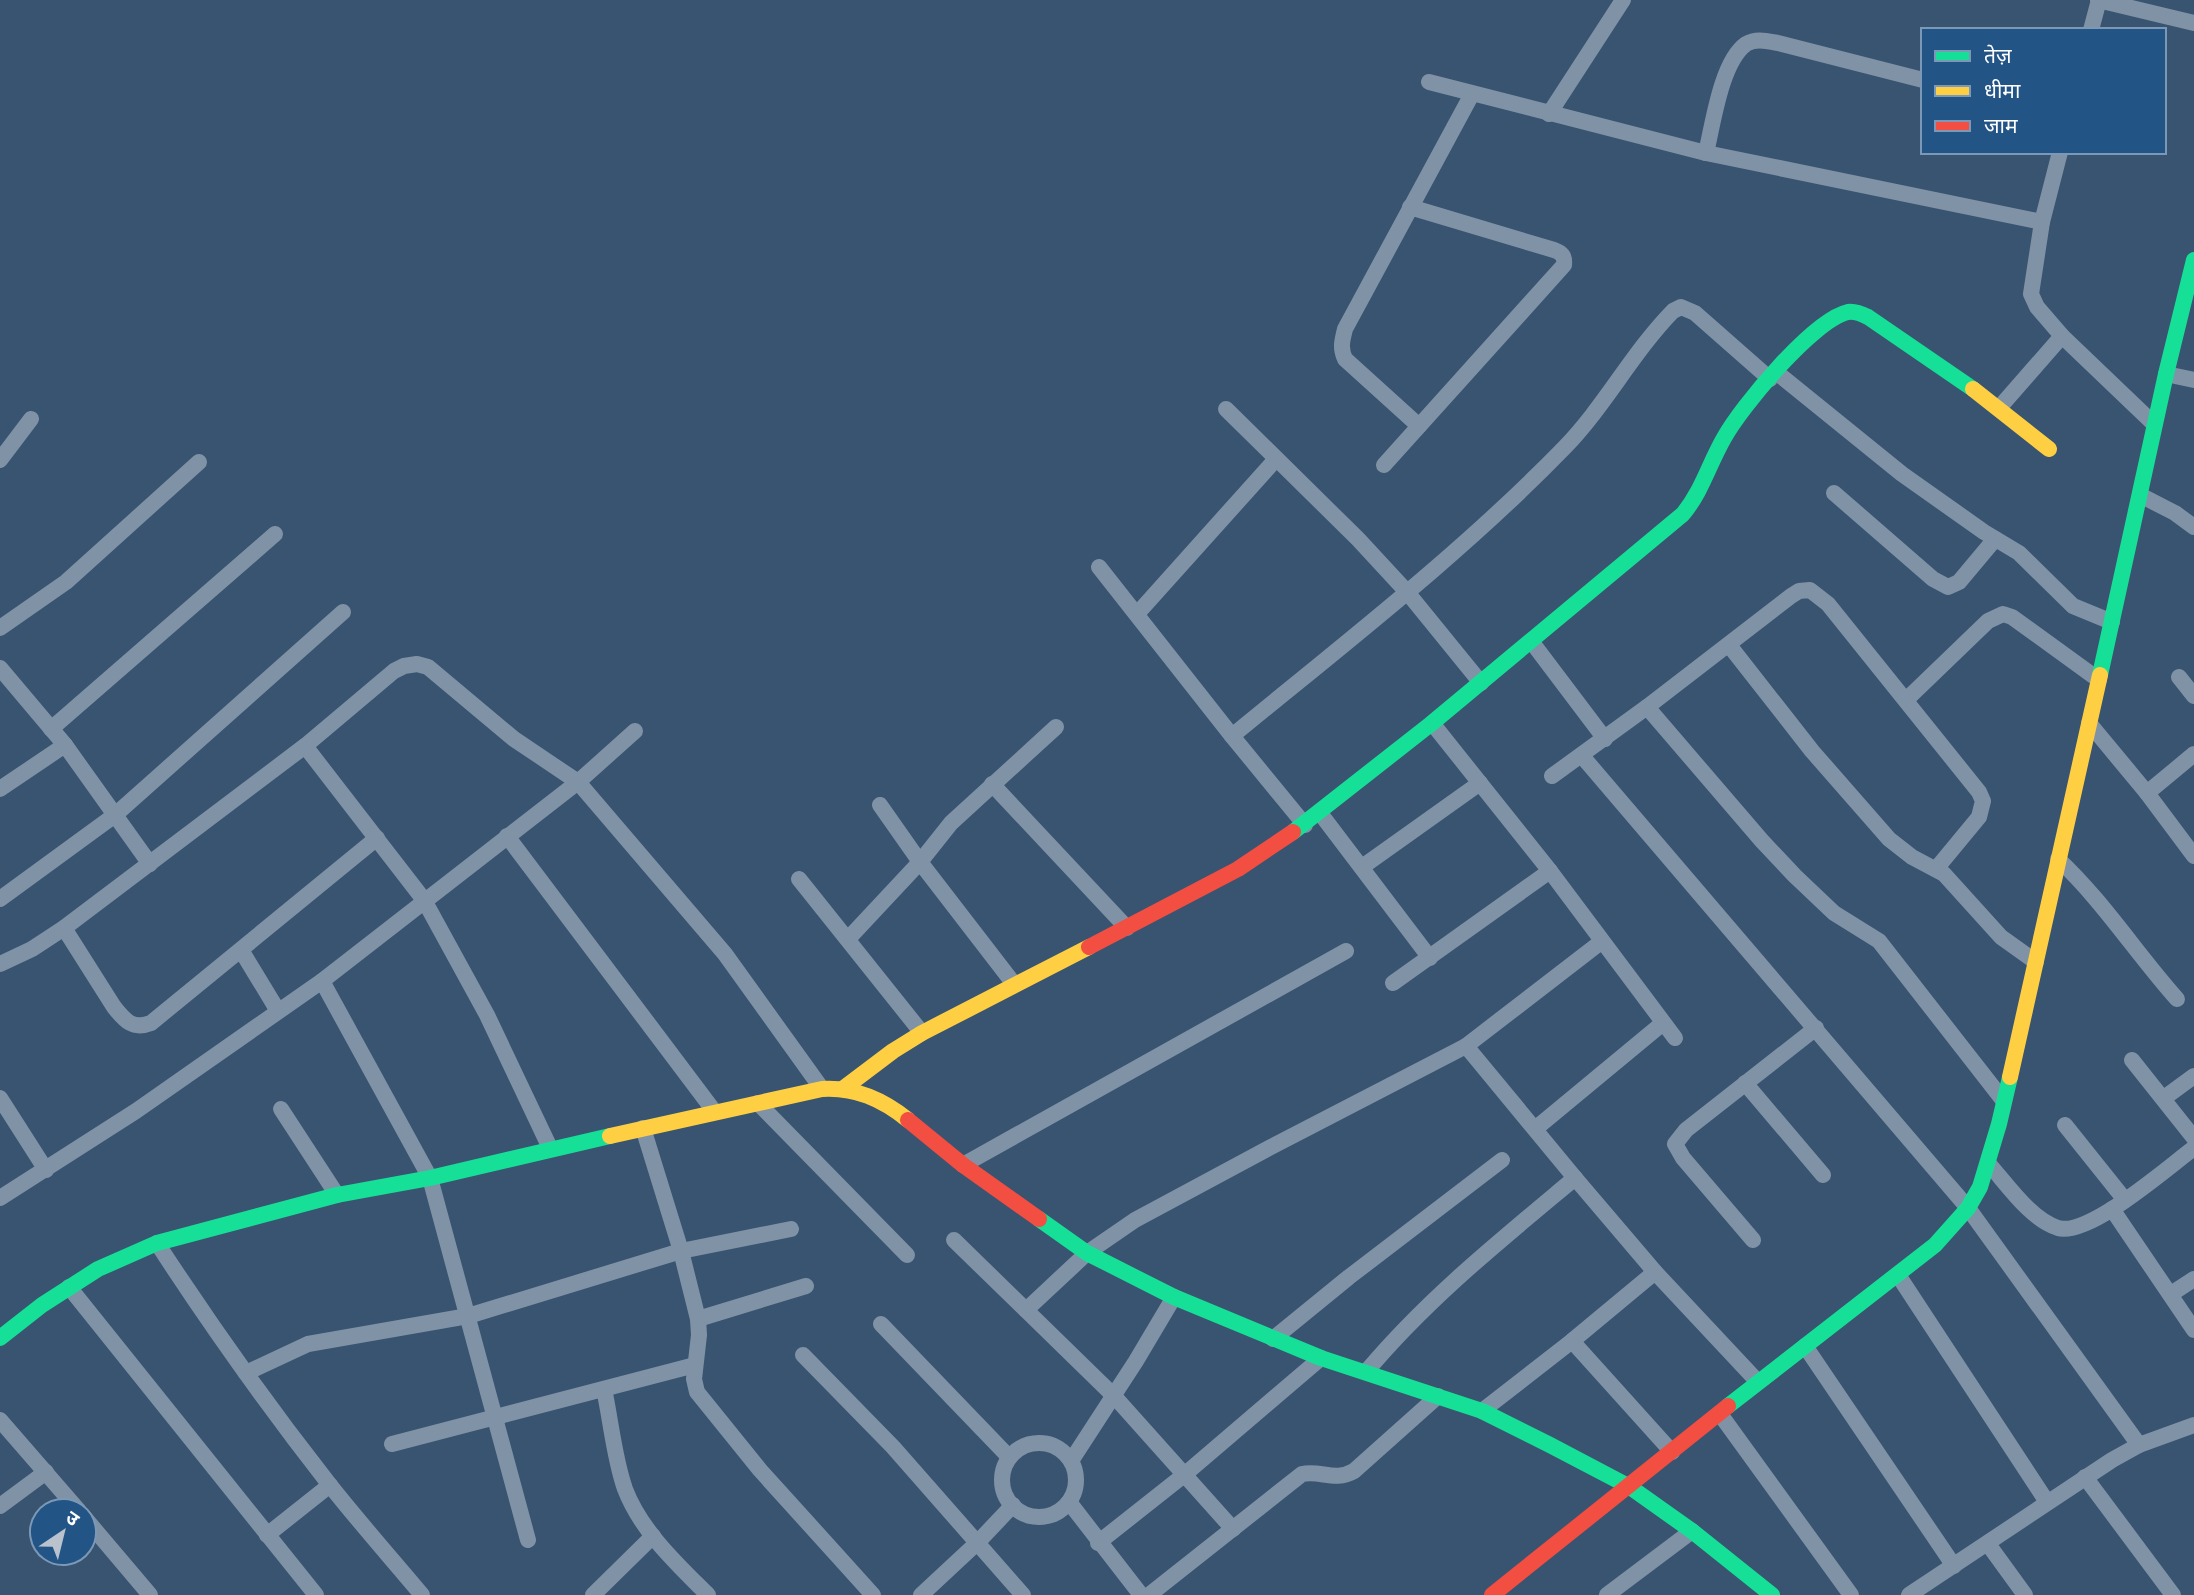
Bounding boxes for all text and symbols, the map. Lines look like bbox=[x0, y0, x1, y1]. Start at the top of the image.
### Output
legend bbox=[1921, 28, 2166, 154]
text: तेज़ bbox=[1984, 42, 2012, 67]
text: धीमा bbox=[1984, 77, 2021, 102]
text: जाम bbox=[1984, 112, 2018, 137]
north arrow bbox=[28, 1497, 98, 1567]
text: उ bbox=[62, 1505, 85, 1531]

